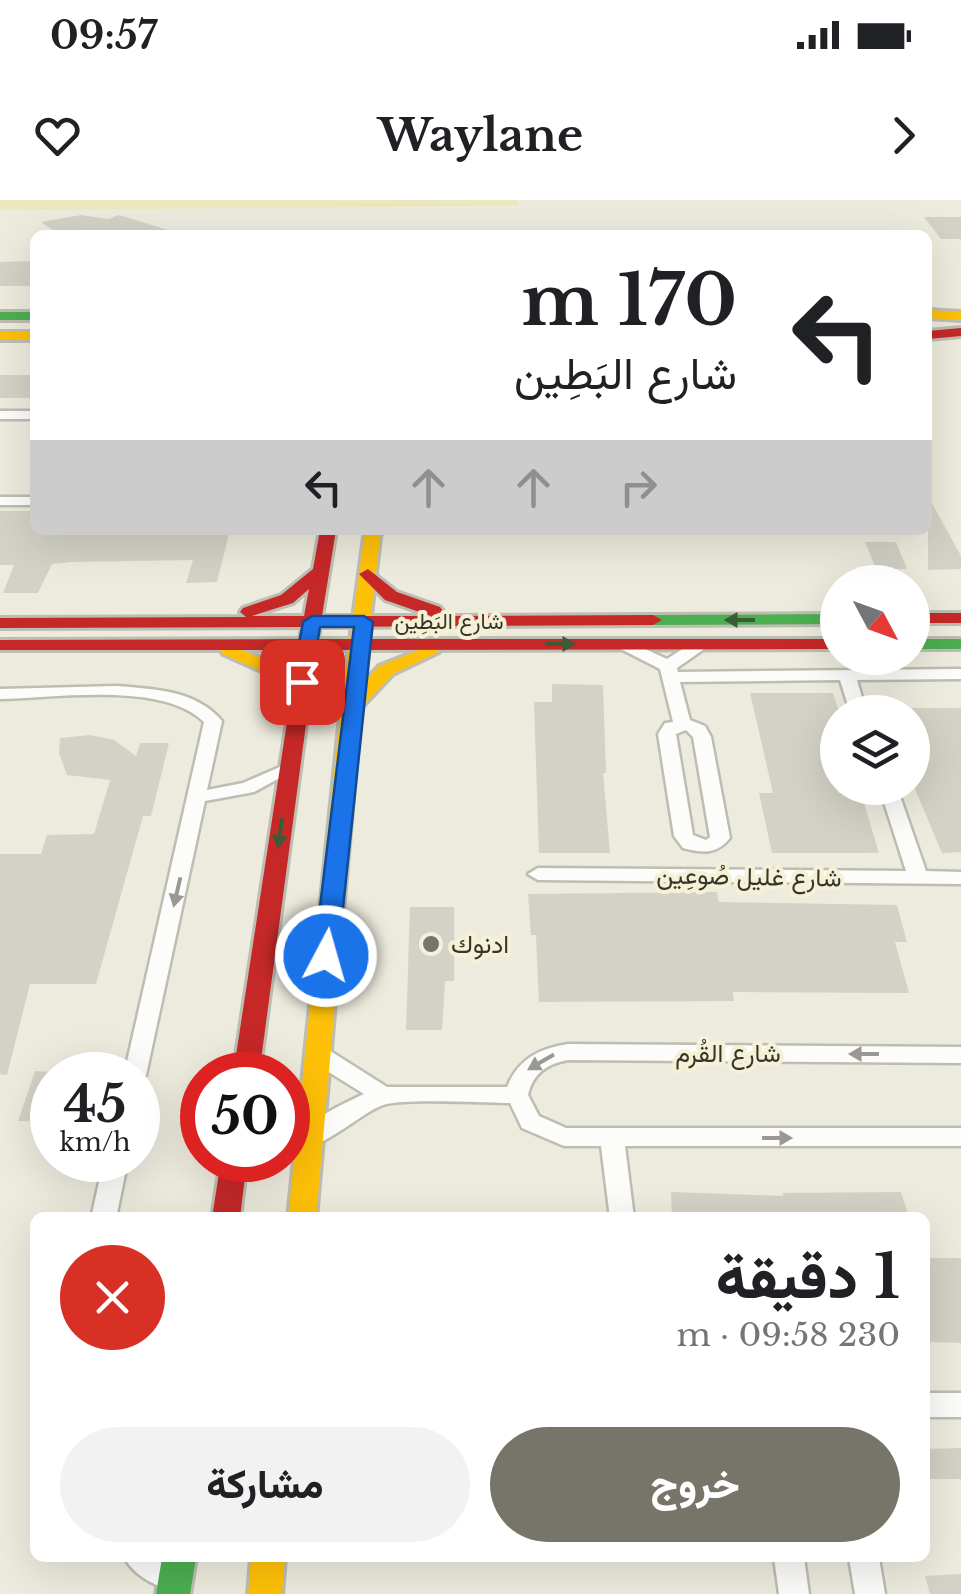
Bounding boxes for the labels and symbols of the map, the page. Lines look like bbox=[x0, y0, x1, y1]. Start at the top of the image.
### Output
north arrow bbox=[820, 565, 930, 675]
street label: شارع البَطِين bbox=[394, 608, 504, 636]
one-way arrow bbox=[724, 612, 756, 628]
one-way arrow bbox=[544, 636, 576, 652]
pin bbox=[260, 640, 345, 725]
one-way arrow bbox=[271, 818, 287, 850]
street label: شارع غليل صُوعِين bbox=[656, 859, 842, 895]
one-way arrow bbox=[168, 877, 184, 908]
position arrow bbox=[274, 904, 378, 1008]
place label: ادنوك bbox=[451, 929, 509, 960]
marker: ادنوك bbox=[420, 933, 442, 955]
street label: شارع القُرم bbox=[675, 1038, 781, 1070]
one-way arrow bbox=[847, 1046, 879, 1062]
speed limit sign: 50 bbox=[180, 1052, 310, 1182]
one-way arrow bbox=[527, 1053, 555, 1071]
one-way arrow bbox=[761, 1130, 793, 1146]

